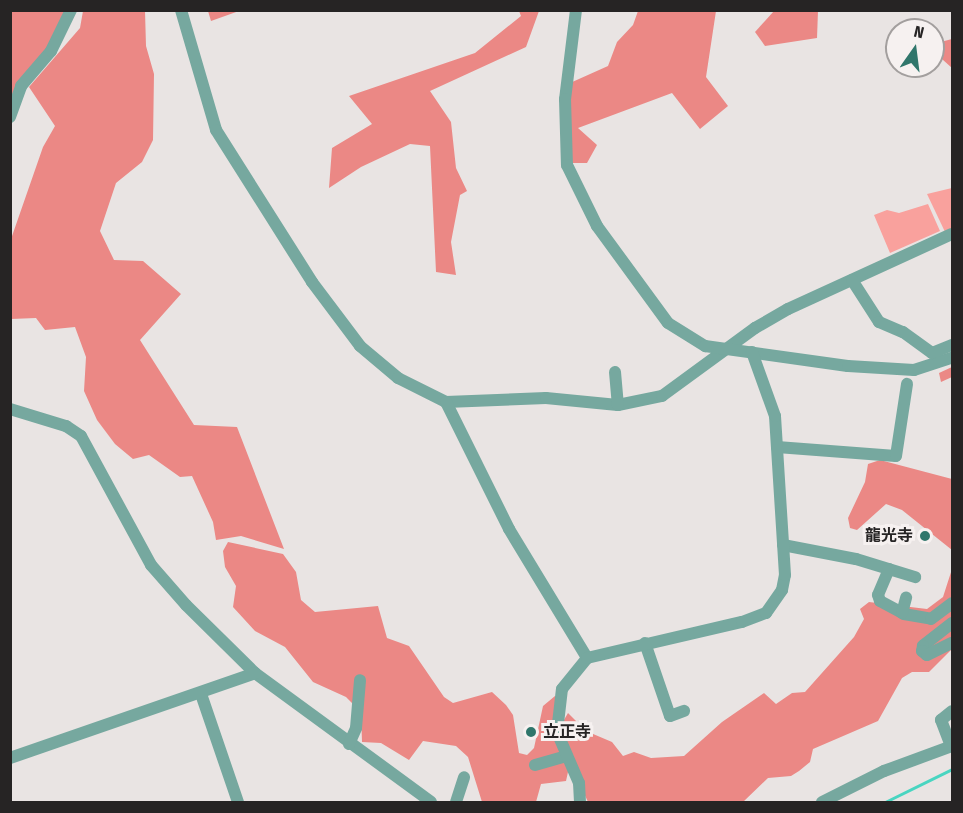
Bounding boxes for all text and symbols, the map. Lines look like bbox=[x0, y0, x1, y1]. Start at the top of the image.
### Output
north arrow bbox=[885, 18, 945, 78]
text: N bbox=[912, 22, 926, 42]
place label: 龍光寺 bbox=[865, 526, 913, 546]
marker: 龍光寺 bbox=[918, 529, 932, 543]
place label: 立正寺 bbox=[543, 722, 591, 742]
marker: 立正寺 bbox=[524, 725, 538, 739]

